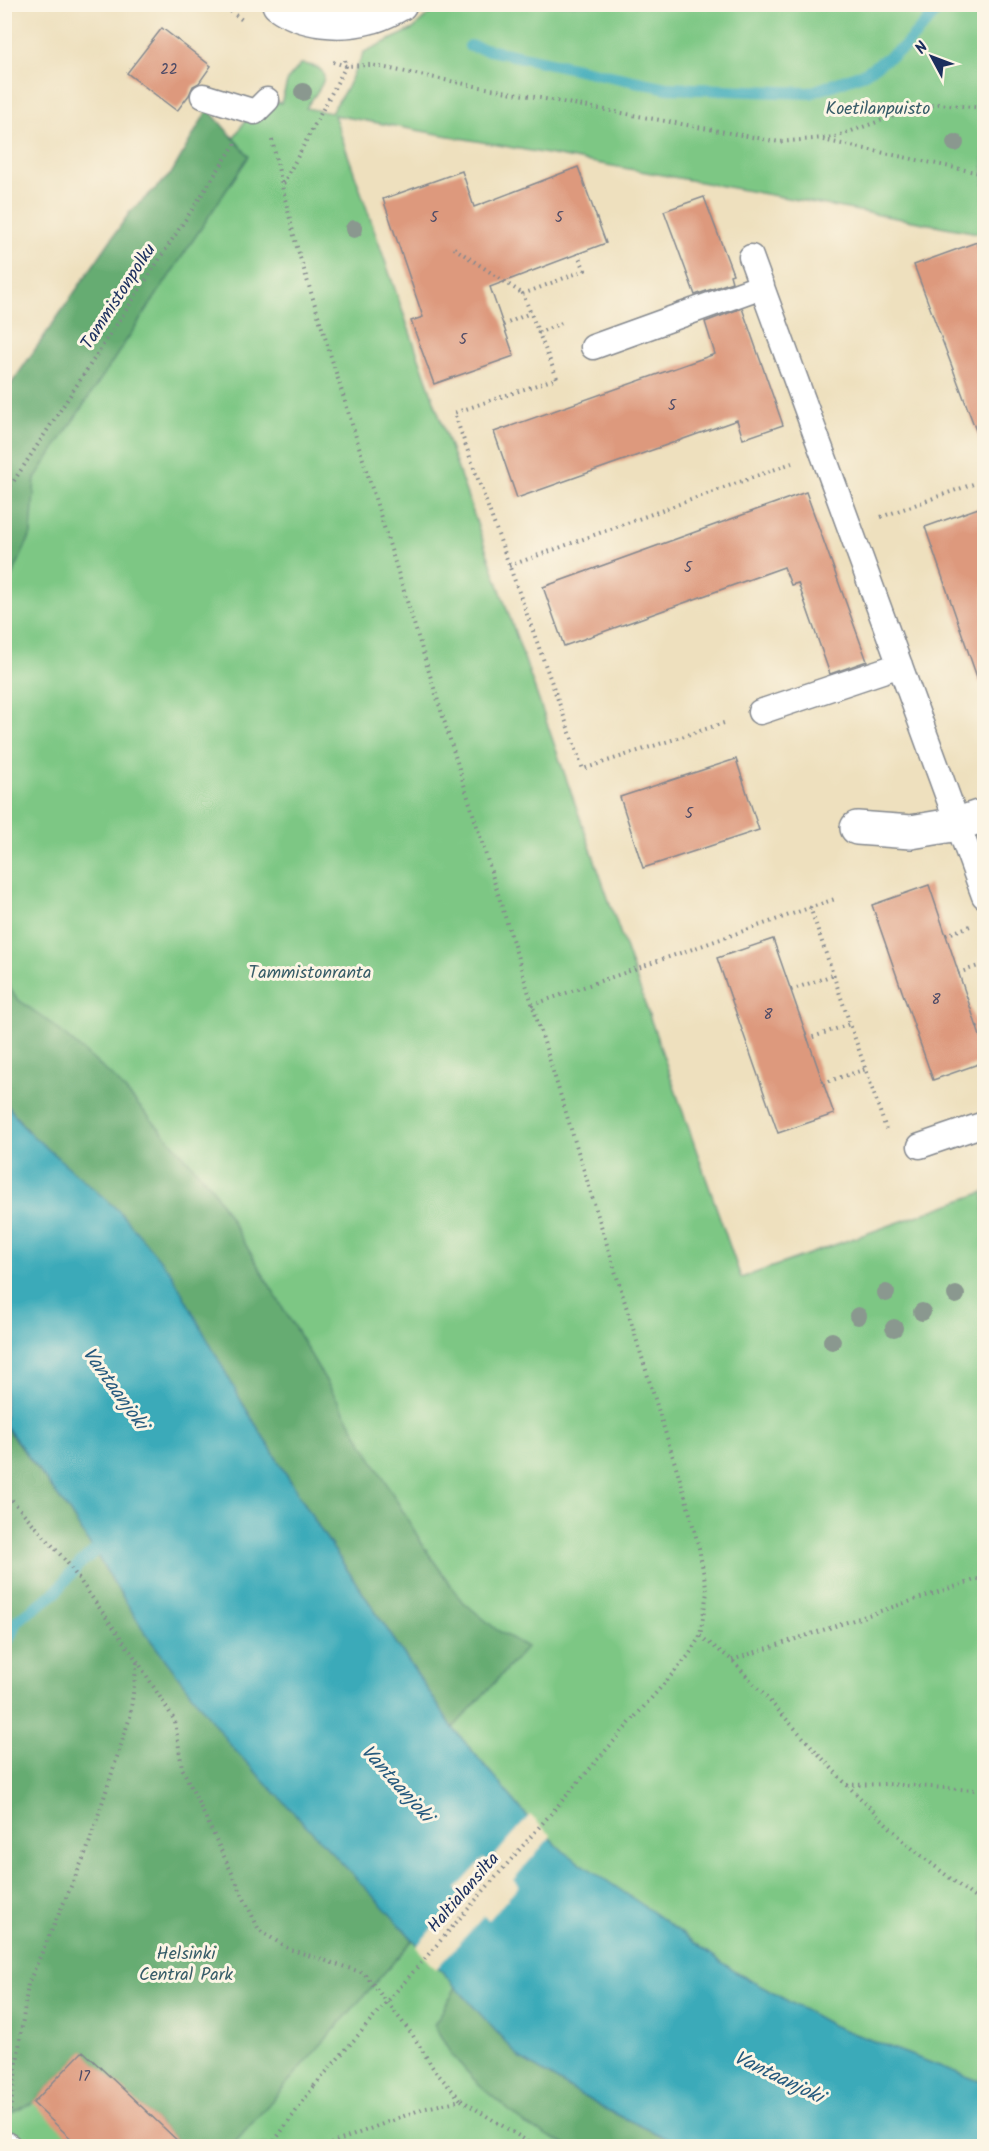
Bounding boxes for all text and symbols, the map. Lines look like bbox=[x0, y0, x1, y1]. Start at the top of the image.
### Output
north arrow bbox=[902, 27, 962, 87]
text: N bbox=[909, 36, 935, 60]
house number: 22 bbox=[160, 58, 178, 82]
park label: Koetilanpuisto bbox=[826, 95, 930, 124]
house number: 5 bbox=[430, 206, 439, 230]
house number: 5 bbox=[555, 206, 564, 230]
street label: Tammistonpolku bbox=[74, 238, 164, 356]
house number: 5 bbox=[459, 328, 468, 352]
house number: 5 bbox=[668, 394, 677, 418]
house number: 5 bbox=[684, 556, 693, 580]
house number: 5 bbox=[685, 802, 694, 826]
park label: Tammistonranta bbox=[249, 959, 371, 988]
house number: 8 bbox=[931, 988, 941, 1012]
house number: 8 bbox=[763, 1003, 773, 1027]
water label: Vantaanjoki bbox=[73, 1341, 158, 1441]
water label: Vantaanjoki bbox=[352, 1738, 443, 1834]
street label: Haltialansilta bbox=[421, 1846, 507, 1940]
park label: Helsinki Central Park bbox=[139, 1940, 234, 1990]
water label: Vantaanjoki bbox=[728, 2043, 832, 2115]
house number: 17 bbox=[78, 2065, 91, 2089]

